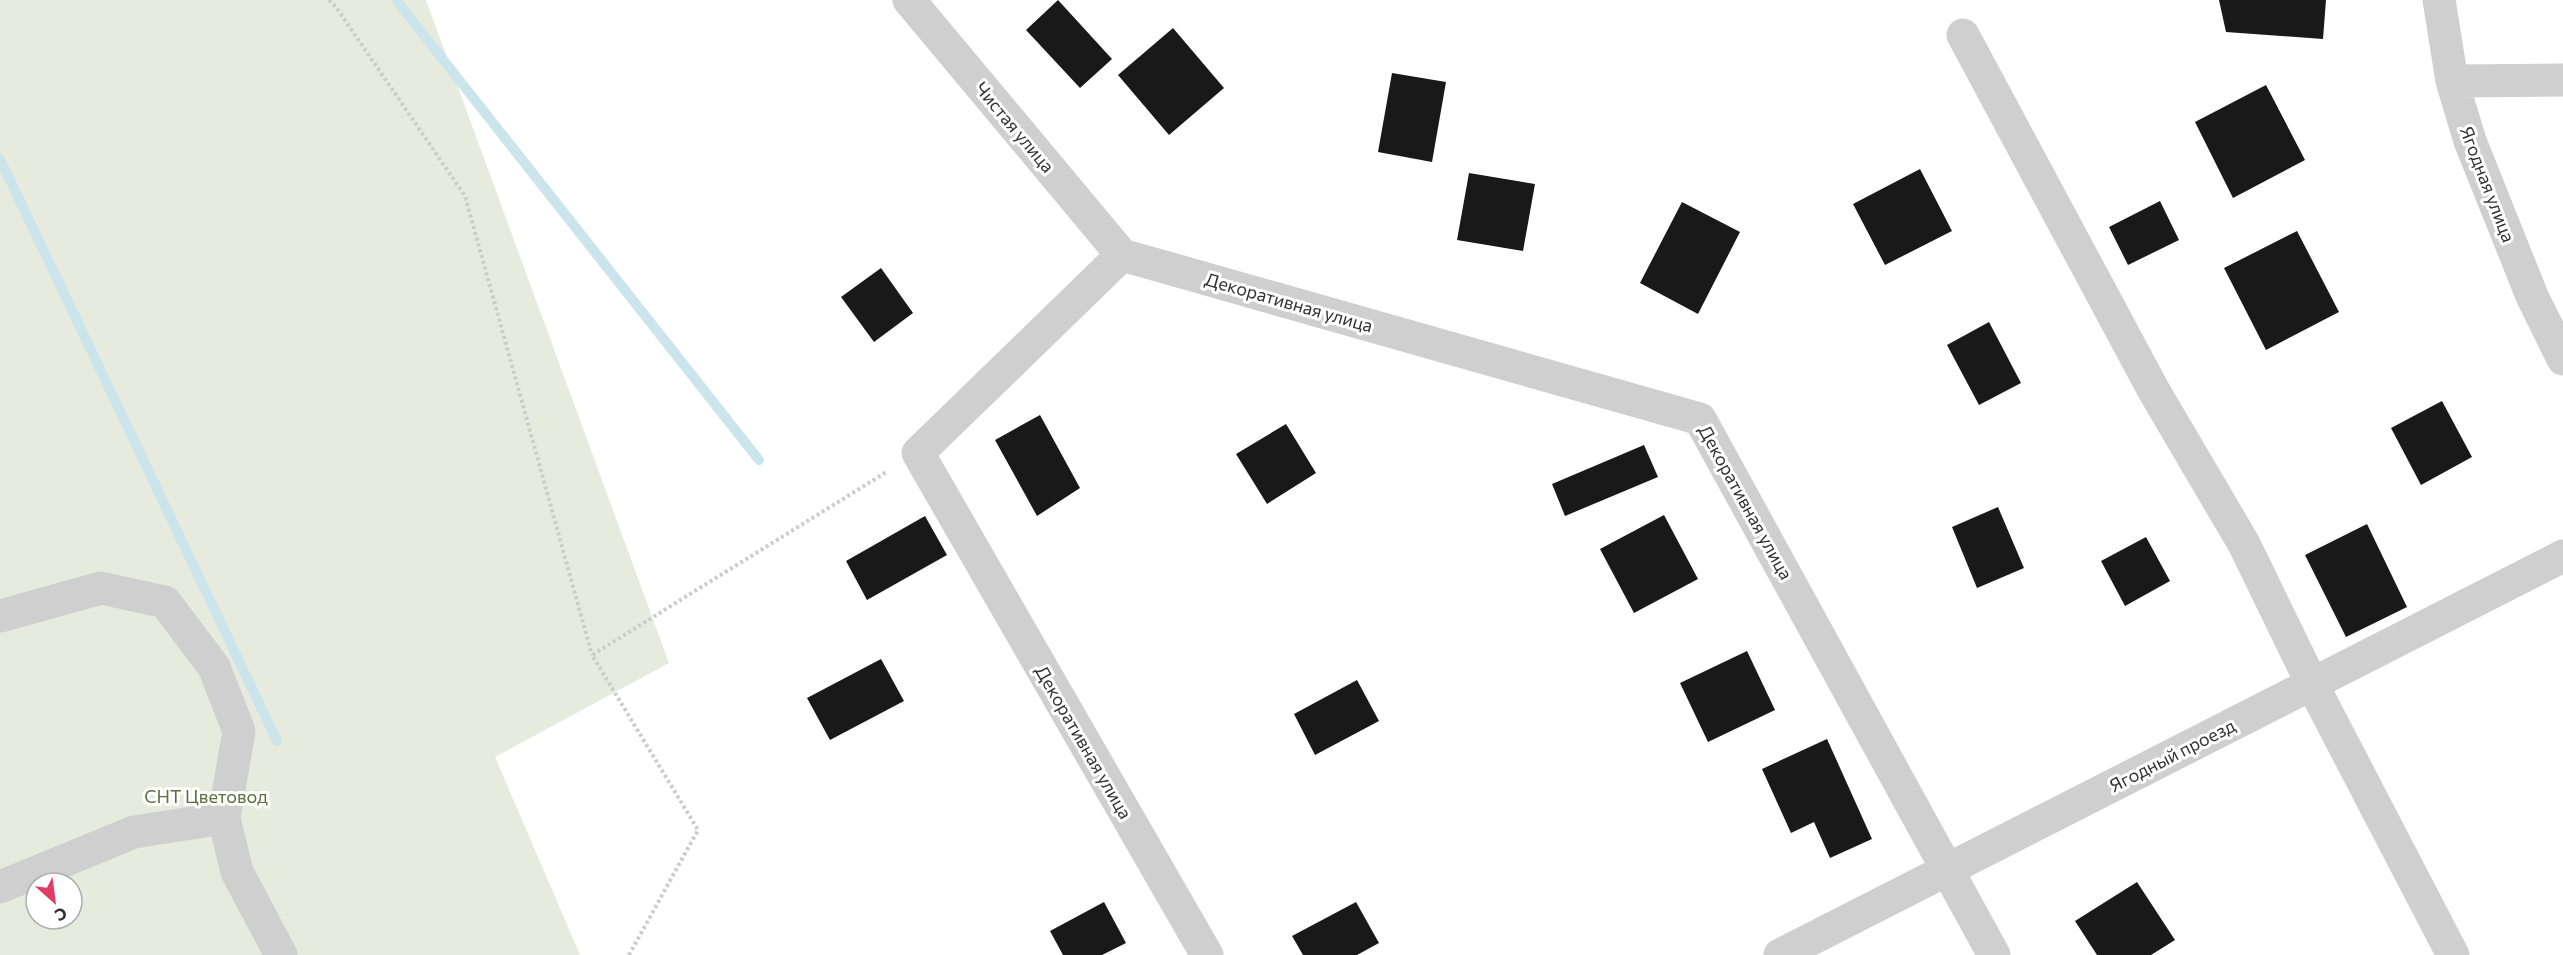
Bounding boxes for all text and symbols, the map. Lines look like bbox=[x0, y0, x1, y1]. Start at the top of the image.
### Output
street label: Чистая улица bbox=[971, 77, 1059, 177]
street label: Ягодная улица bbox=[2456, 123, 2520, 245]
street label: Декоративная улица bbox=[1203, 268, 1375, 336]
street label: Декоративная улица bbox=[1694, 421, 1798, 583]
street label: Декоративная улица bbox=[1031, 661, 1137, 823]
street label: Ягодный проезд bbox=[2105, 714, 2239, 796]
park label: СНТ Цветовод bbox=[144, 785, 268, 807]
north arrow bbox=[24, 871, 84, 931]
text: С bbox=[52, 904, 71, 926]

